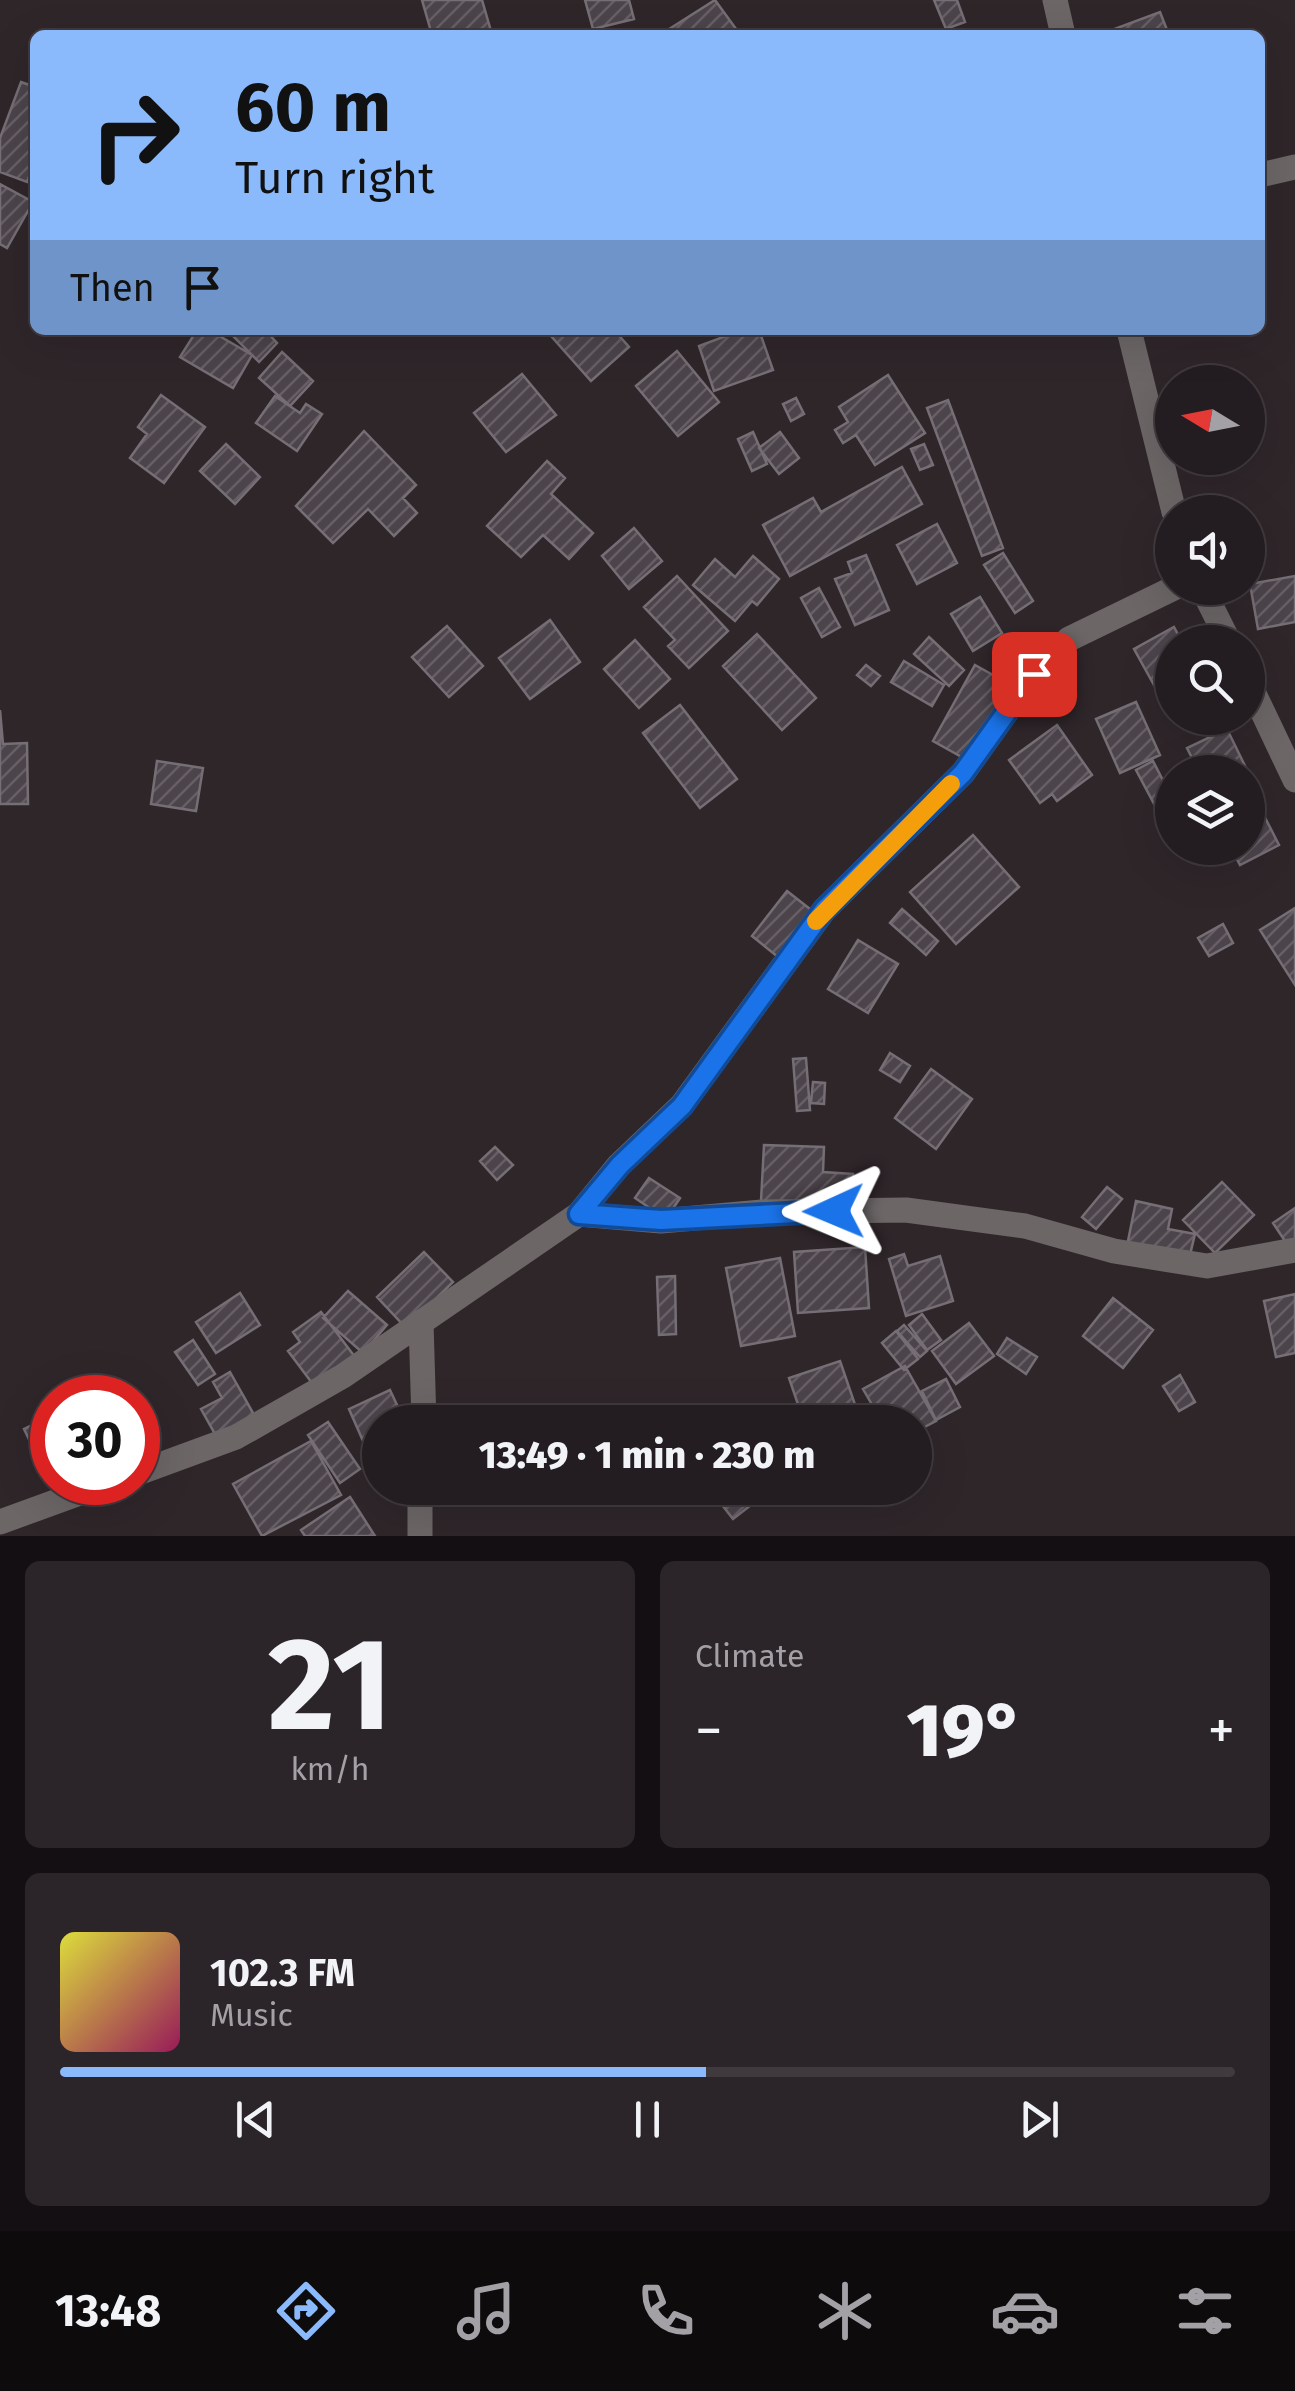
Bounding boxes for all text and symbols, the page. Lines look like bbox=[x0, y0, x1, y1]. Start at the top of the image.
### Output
text: 60 m bbox=[235, 66, 391, 150]
icon: right bbox=[70, 70, 200, 200]
text: Turn right bbox=[235, 151, 434, 205]
icon: arrive bbox=[175, 260, 230, 315]
text: Then bbox=[70, 265, 155, 311]
north arrow bbox=[1155, 365, 1265, 475]
map controls bbox=[1155, 365, 1265, 865]
button: sound bbox=[1155, 495, 1265, 605]
button: search bbox=[1155, 625, 1265, 735]
pin bbox=[992, 632, 1077, 717]
icon: arrive bbox=[1007, 647, 1062, 702]
button: layers bbox=[1155, 755, 1265, 865]
position arrow bbox=[782, 1159, 886, 1263]
speed limit sign: 30 bbox=[30, 1375, 160, 1505]
text: 13:49 · 1 min · 230 m bbox=[479, 1432, 815, 1478]
text: 21 bbox=[268, 1607, 392, 1763]
text: Climate bbox=[695, 1637, 804, 1675]
text: 19° bbox=[906, 1686, 1024, 1776]
text: − bbox=[695, 1698, 723, 1764]
text: + bbox=[1208, 1698, 1235, 1764]
text: km/h bbox=[290, 1750, 370, 1788]
text: 102.3 FM bbox=[210, 1950, 355, 1996]
text: Music bbox=[210, 1996, 293, 2034]
icon: previous bbox=[228, 2092, 283, 2147]
icon: pause bbox=[620, 2092, 675, 2147]
icon: next bbox=[1012, 2092, 1067, 2147]
icon: directions bbox=[271, 2276, 341, 2346]
icon: music bbox=[451, 2276, 521, 2346]
icon: phone bbox=[631, 2276, 701, 2346]
icon: climate bbox=[810, 2276, 880, 2346]
icon: car bbox=[990, 2276, 1060, 2346]
icon: filters bbox=[1170, 2276, 1240, 2346]
text: 13:48 bbox=[55, 2284, 161, 2338]

